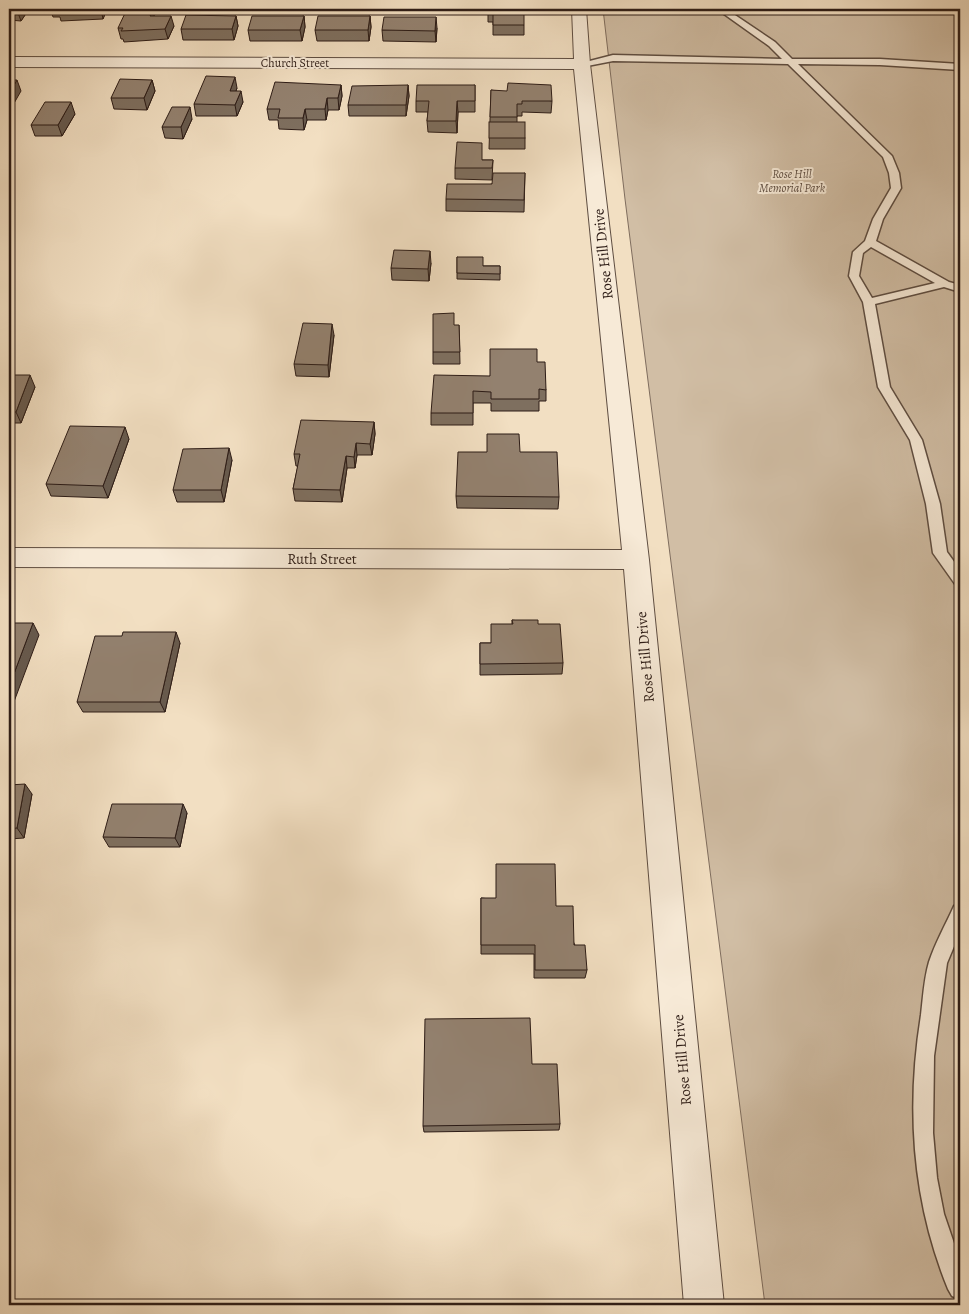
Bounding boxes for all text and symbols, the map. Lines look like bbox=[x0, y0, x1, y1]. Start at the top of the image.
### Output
street label: Church Street bbox=[261, 55, 329, 71]
park label: Rose Hill Memorial Park bbox=[759, 166, 826, 196]
street label: Rose Hill Drive bbox=[588, 207, 618, 300]
street label: Ruth Street bbox=[287, 549, 357, 569]
street label: Rose Hill Drive bbox=[631, 610, 659, 703]
street label: Rose Hill Drive bbox=[668, 1013, 696, 1106]

